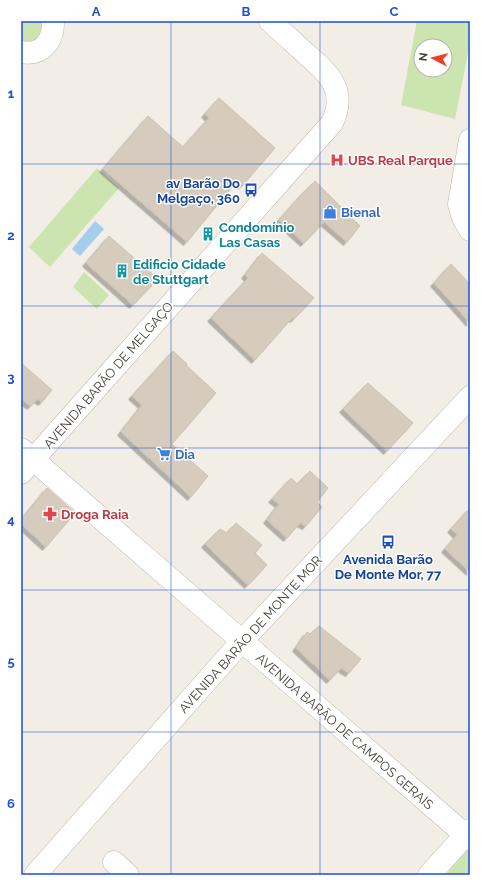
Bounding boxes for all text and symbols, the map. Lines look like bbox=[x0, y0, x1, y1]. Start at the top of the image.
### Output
text: A bbox=[92, 4, 101, 19]
text: B bbox=[242, 4, 251, 19]
text: C bbox=[390, 4, 399, 19]
north arrow bbox=[413, 38, 453, 78]
text: N bbox=[417, 52, 431, 62]
text: 1 bbox=[8, 86, 15, 101]
hospital icon: UBS Real Parque bbox=[329, 152, 345, 168]
place label: UBS Real Parque bbox=[348, 153, 453, 168]
place label: av Barão Do Melgaço, 360 bbox=[157, 176, 240, 206]
bus stop icon: av Barão Do Melgaço, 360 bbox=[243, 182, 259, 198]
shop icon: Bienal bbox=[322, 204, 338, 220]
place label: Bienal bbox=[341, 205, 381, 220]
place label: Condomínio Las Casas bbox=[219, 220, 294, 250]
building icon: Condomínio Las Casas bbox=[200, 226, 216, 242]
text: 2 bbox=[7, 228, 15, 243]
place label: Edificio Cidade de Stuttgart bbox=[133, 257, 226, 287]
building icon: Edificio Cidade de Stuttgart bbox=[114, 263, 130, 279]
street label: AVENIDA BARÃO DE MELGAÇO bbox=[41, 299, 176, 452]
text: 3 bbox=[7, 370, 15, 385]
supermarket icon: Dia bbox=[156, 446, 172, 462]
place label: Dia bbox=[175, 447, 196, 462]
pharmacy icon: Droga Raia bbox=[42, 506, 58, 522]
place label: Droga Raia bbox=[61, 507, 129, 522]
text: 4 bbox=[7, 512, 15, 527]
bus stop icon: Avenida Barão De Monte Mor, 77 bbox=[380, 534, 396, 550]
place label: Avenida Barão De Monte Mor, 77 bbox=[335, 552, 442, 582]
street label: AVENIDA BARÃO DE MONTE MOR bbox=[176, 553, 325, 716]
street label: AVENIDA BARÃO DE CAMPOS GERAIS bbox=[253, 650, 436, 813]
text: 5 bbox=[7, 654, 15, 669]
text: 6 bbox=[7, 796, 15, 811]

